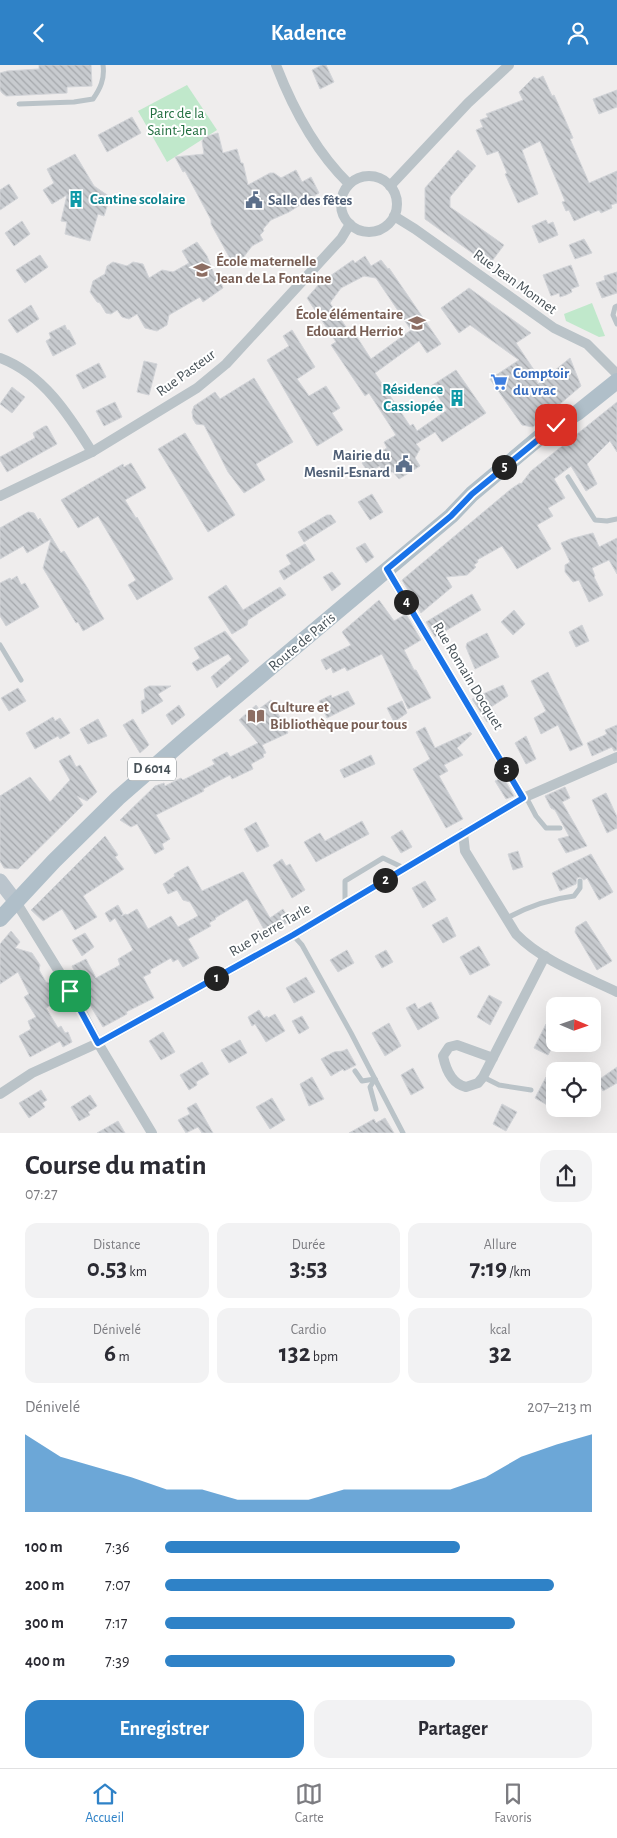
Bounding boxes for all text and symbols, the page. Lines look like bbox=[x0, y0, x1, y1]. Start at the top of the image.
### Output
icon: back bbox=[25, 19, 53, 47]
icon: person bbox=[564, 19, 592, 47]
text: Kadence bbox=[271, 22, 346, 44]
park label: Parc de la Saint-Jean bbox=[147, 106, 207, 138]
building icon: Cantine scolaire bbox=[66, 189, 86, 209]
public building icon: Salle des fêtes bbox=[244, 190, 264, 210]
place label: Cantine scolaire bbox=[90, 192, 185, 207]
place label: Salle des fêtes bbox=[268, 193, 353, 208]
street label: Rue Jean Monnet bbox=[471, 247, 560, 317]
place label: École maternelle Jean de La Fontaine bbox=[216, 252, 331, 286]
school or university icon: École maternelle Jean de La Fontaine bbox=[192, 260, 212, 280]
place label: École élémentaire Edouard Herriot bbox=[295, 305, 403, 339]
school or university icon: École élémentaire Edouard Herriot bbox=[407, 313, 427, 333]
street label: Rue Pasteur bbox=[154, 347, 218, 399]
place label: Comptoir du vrac bbox=[513, 366, 570, 398]
supermarket icon: Comptoir du vrac bbox=[489, 372, 509, 392]
place label: Résidence Cassiopée bbox=[382, 382, 443, 414]
building icon: Résidence Cassiopée bbox=[447, 388, 467, 408]
pin bbox=[535, 404, 577, 446]
icon: check bbox=[542, 411, 570, 439]
place label: Mairie du Mesnil-Esnard bbox=[304, 448, 390, 480]
public building icon: Mairie du Mesnil-Esnard bbox=[394, 454, 414, 474]
pin: 5 bbox=[492, 455, 516, 479]
text: 5 bbox=[501, 460, 508, 474]
pin: 4 bbox=[394, 589, 418, 615]
text: 4 bbox=[403, 595, 410, 609]
street label: Route de Paris bbox=[266, 610, 338, 674]
street label: Rue Romain Docquet bbox=[430, 620, 506, 733]
place label: Culture et Bibliothèque pour tous bbox=[270, 700, 407, 732]
library icon: Culture et Bibliothèque pour tous bbox=[246, 706, 266, 726]
road number: D 6014 bbox=[128, 757, 176, 781]
pin: 3 bbox=[494, 757, 518, 781]
text: 3 bbox=[503, 762, 510, 776]
pin: 2 bbox=[372, 867, 398, 893]
text: 2 bbox=[382, 873, 389, 887]
street label: Rue Pierre Tarle bbox=[227, 901, 313, 959]
pin: 1 bbox=[204, 965, 228, 991]
pin bbox=[49, 970, 91, 1012]
text: 1 bbox=[214, 971, 219, 985]
icon: arrive bbox=[56, 977, 84, 1005]
north arrow bbox=[546, 997, 601, 1053]
map controls bbox=[546, 997, 601, 1117]
button: locate bbox=[546, 1062, 601, 1117]
button: share bbox=[540, 1150, 592, 1202]
text: Course du matin bbox=[25, 1152, 206, 1180]
text: 07:27 bbox=[25, 1186, 58, 1202]
text: Distance bbox=[93, 1238, 141, 1252]
text: Durée bbox=[292, 1238, 325, 1252]
text: Allure bbox=[484, 1238, 517, 1252]
text: 0.53 bbox=[87, 1256, 127, 1281]
text: 3:53 bbox=[289, 1256, 328, 1281]
text: 7:19 bbox=[469, 1256, 507, 1281]
text: km bbox=[127, 1265, 147, 1279]
text: /km bbox=[507, 1265, 531, 1279]
text: Dénivelé bbox=[93, 1323, 141, 1337]
text: Cardio bbox=[291, 1323, 326, 1337]
text: kcal bbox=[489, 1323, 511, 1337]
text: 6 bbox=[104, 1341, 116, 1366]
text: 132 bbox=[279, 1341, 310, 1366]
text: 32 bbox=[489, 1341, 511, 1366]
text: m bbox=[116, 1350, 130, 1364]
text: bpm bbox=[310, 1350, 338, 1364]
text: Dénivelé bbox=[25, 1399, 80, 1415]
text: 207–213 m bbox=[527, 1399, 592, 1415]
text: 100 m bbox=[25, 1539, 63, 1555]
text: 7:36 bbox=[105, 1539, 129, 1555]
text: 200 m bbox=[25, 1577, 65, 1593]
text: 7:07 bbox=[105, 1577, 130, 1593]
text: 300 m bbox=[25, 1615, 64, 1631]
text: 7:17 bbox=[105, 1615, 128, 1631]
text: 400 m bbox=[25, 1653, 65, 1669]
text: 7:39 bbox=[105, 1653, 129, 1669]
button: Enregistrer bbox=[25, 1700, 304, 1758]
button: Partager bbox=[314, 1700, 592, 1758]
tab: Accueil bbox=[85, 1780, 124, 1827]
tab: Carte bbox=[295, 1780, 324, 1827]
tab: Favoris bbox=[494, 1780, 532, 1827]

